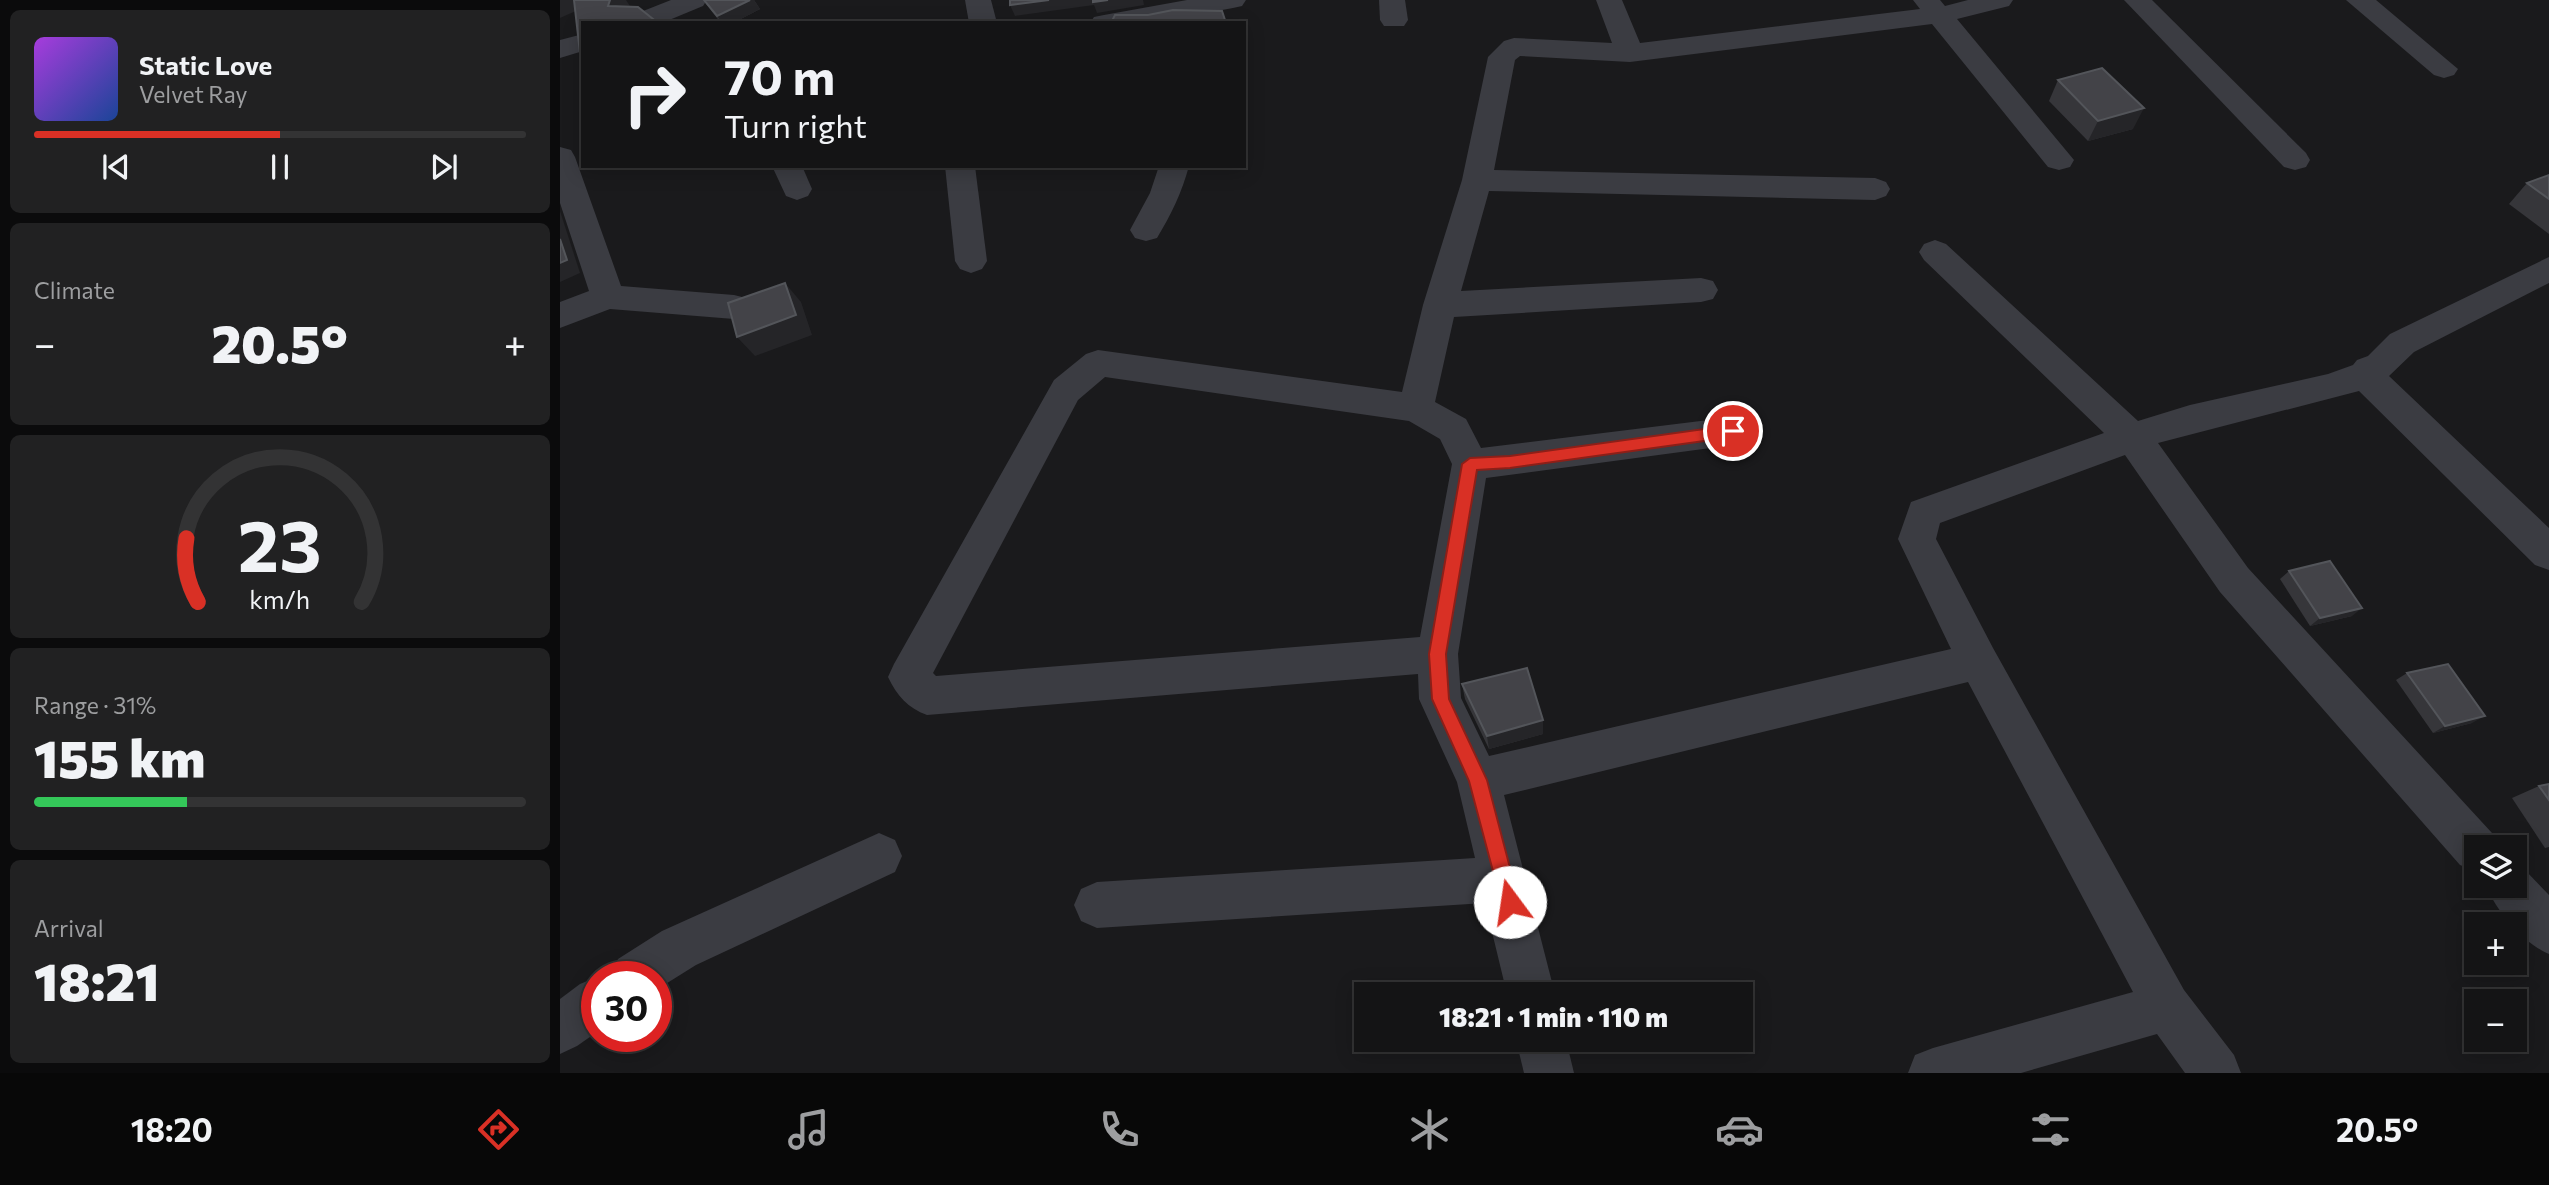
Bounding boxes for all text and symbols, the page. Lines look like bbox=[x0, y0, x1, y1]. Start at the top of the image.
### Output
text: 70 m bbox=[724, 45, 835, 105]
text: Static Love bbox=[139, 49, 272, 80]
icon: right bbox=[609, 49, 700, 140]
text: Velvet Ray bbox=[139, 80, 247, 108]
text: Turn right bbox=[724, 105, 867, 145]
icon: previous bbox=[97, 148, 135, 186]
icon: pause bbox=[261, 148, 299, 186]
icon: next bbox=[425, 148, 463, 186]
text: Climate bbox=[34, 276, 115, 304]
text: 20.5° bbox=[211, 310, 348, 374]
text: − bbox=[34, 319, 56, 366]
text: + bbox=[504, 319, 526, 366]
pin bbox=[1703, 401, 1763, 461]
icon: arrive bbox=[1714, 412, 1752, 450]
text: 23 bbox=[238, 499, 322, 588]
text: km/h bbox=[250, 584, 310, 614]
text: Range · 31% bbox=[34, 691, 156, 719]
text: 155 km bbox=[34, 725, 206, 789]
map controls bbox=[2464, 835, 2527, 1052]
button: layers bbox=[2464, 835, 2527, 898]
position arrow bbox=[1473, 865, 1547, 939]
button: + bbox=[2464, 912, 2527, 975]
text: Arrival bbox=[34, 914, 104, 942]
text: 18:21 bbox=[34, 948, 160, 1012]
speed limit sign: 30 bbox=[581, 961, 672, 1052]
button: − bbox=[2464, 989, 2527, 1052]
text: 18:21 · 1 min · 110 m bbox=[1439, 1001, 1668, 1032]
icon: directions bbox=[474, 1105, 523, 1154]
icon: music bbox=[784, 1105, 833, 1154]
icon: phone bbox=[1095, 1105, 1144, 1154]
icon: climate bbox=[1405, 1105, 1454, 1154]
icon: car bbox=[1715, 1105, 1764, 1154]
icon: filters bbox=[2026, 1105, 2075, 1154]
text: 18:20 bbox=[131, 1109, 213, 1149]
text: 20.5° bbox=[2336, 1109, 2418, 1149]

